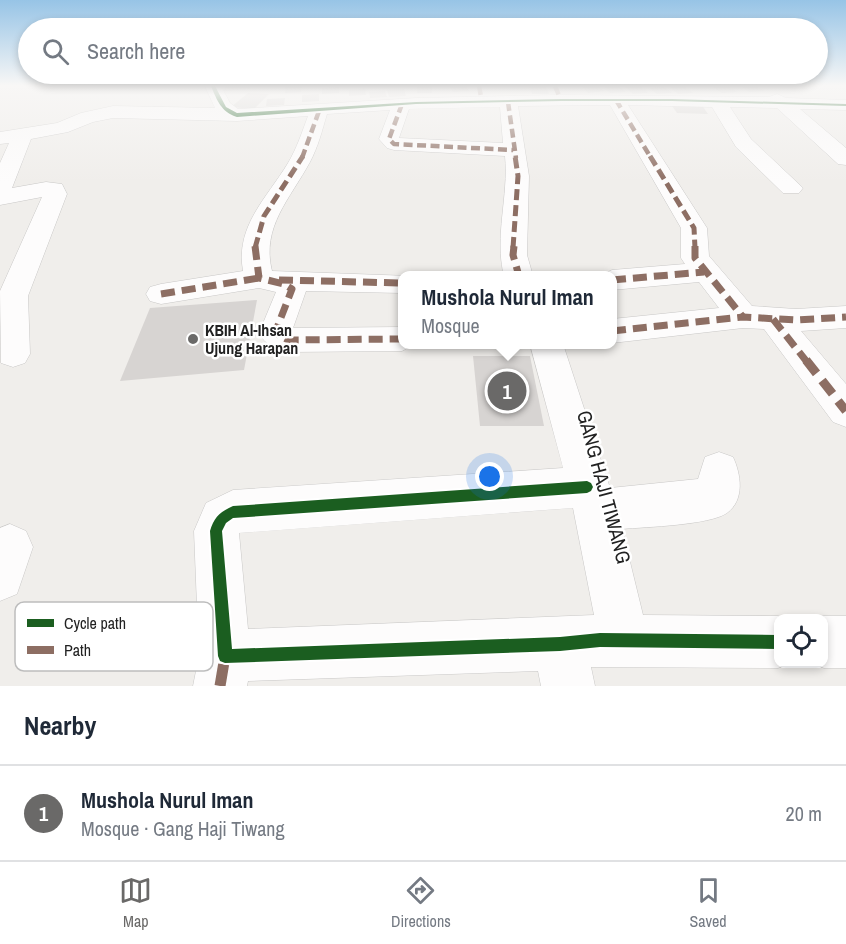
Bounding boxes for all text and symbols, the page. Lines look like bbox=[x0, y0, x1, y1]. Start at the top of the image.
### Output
search box bbox=[18, 18, 828, 84]
icon: search bbox=[39, 35, 72, 68]
text: Search here bbox=[87, 36, 185, 66]
popup bbox=[398, 271, 617, 349]
text: Mushola Nurul Iman bbox=[421, 282, 594, 312]
text: Mosque bbox=[421, 312, 480, 339]
place label: KBIH Al-Ihsan Ujung Harapan bbox=[205, 319, 298, 359]
marker: KBIH Al-Ihsan Ujung Harapan bbox=[186, 332, 200, 346]
pin: 1 bbox=[488, 368, 526, 414]
street label: GANG HAJI TIWANG bbox=[571, 407, 638, 567]
your location bbox=[475, 462, 504, 491]
legend bbox=[15, 602, 213, 671]
text: Cycle path bbox=[64, 612, 126, 634]
map controls bbox=[774, 614, 828, 668]
button: locate bbox=[774, 614, 828, 668]
text: Path bbox=[64, 639, 91, 661]
text: Nearby bbox=[24, 708, 96, 743]
text: Mushola Nurul Iman bbox=[81, 785, 253, 815]
text: 1 bbox=[39, 800, 48, 827]
text: 20 m bbox=[786, 800, 822, 827]
text: Mosque · Gang Haji Tiwang bbox=[81, 815, 285, 842]
tab: Map bbox=[119, 874, 152, 932]
tab: Directions bbox=[391, 874, 451, 932]
tab: Saved bbox=[689, 874, 727, 932]

